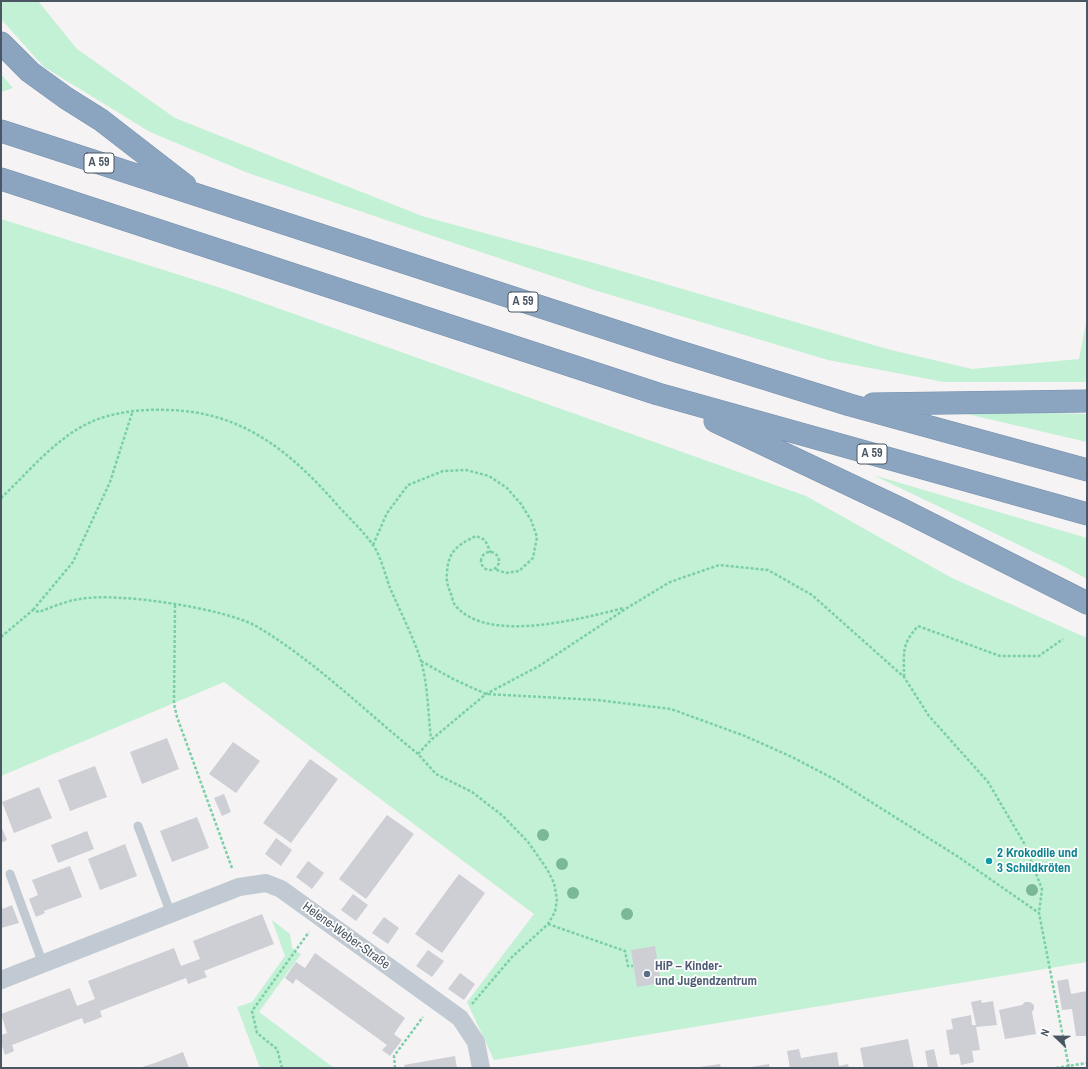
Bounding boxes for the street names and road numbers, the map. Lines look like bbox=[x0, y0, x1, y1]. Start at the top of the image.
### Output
road number: A 59 bbox=[84, 153, 114, 173]
road number: A 59 bbox=[508, 292, 538, 312]
road number: A 59 bbox=[857, 444, 887, 464]
street label: Helene-Weber-Straße bbox=[299, 899, 393, 973]

